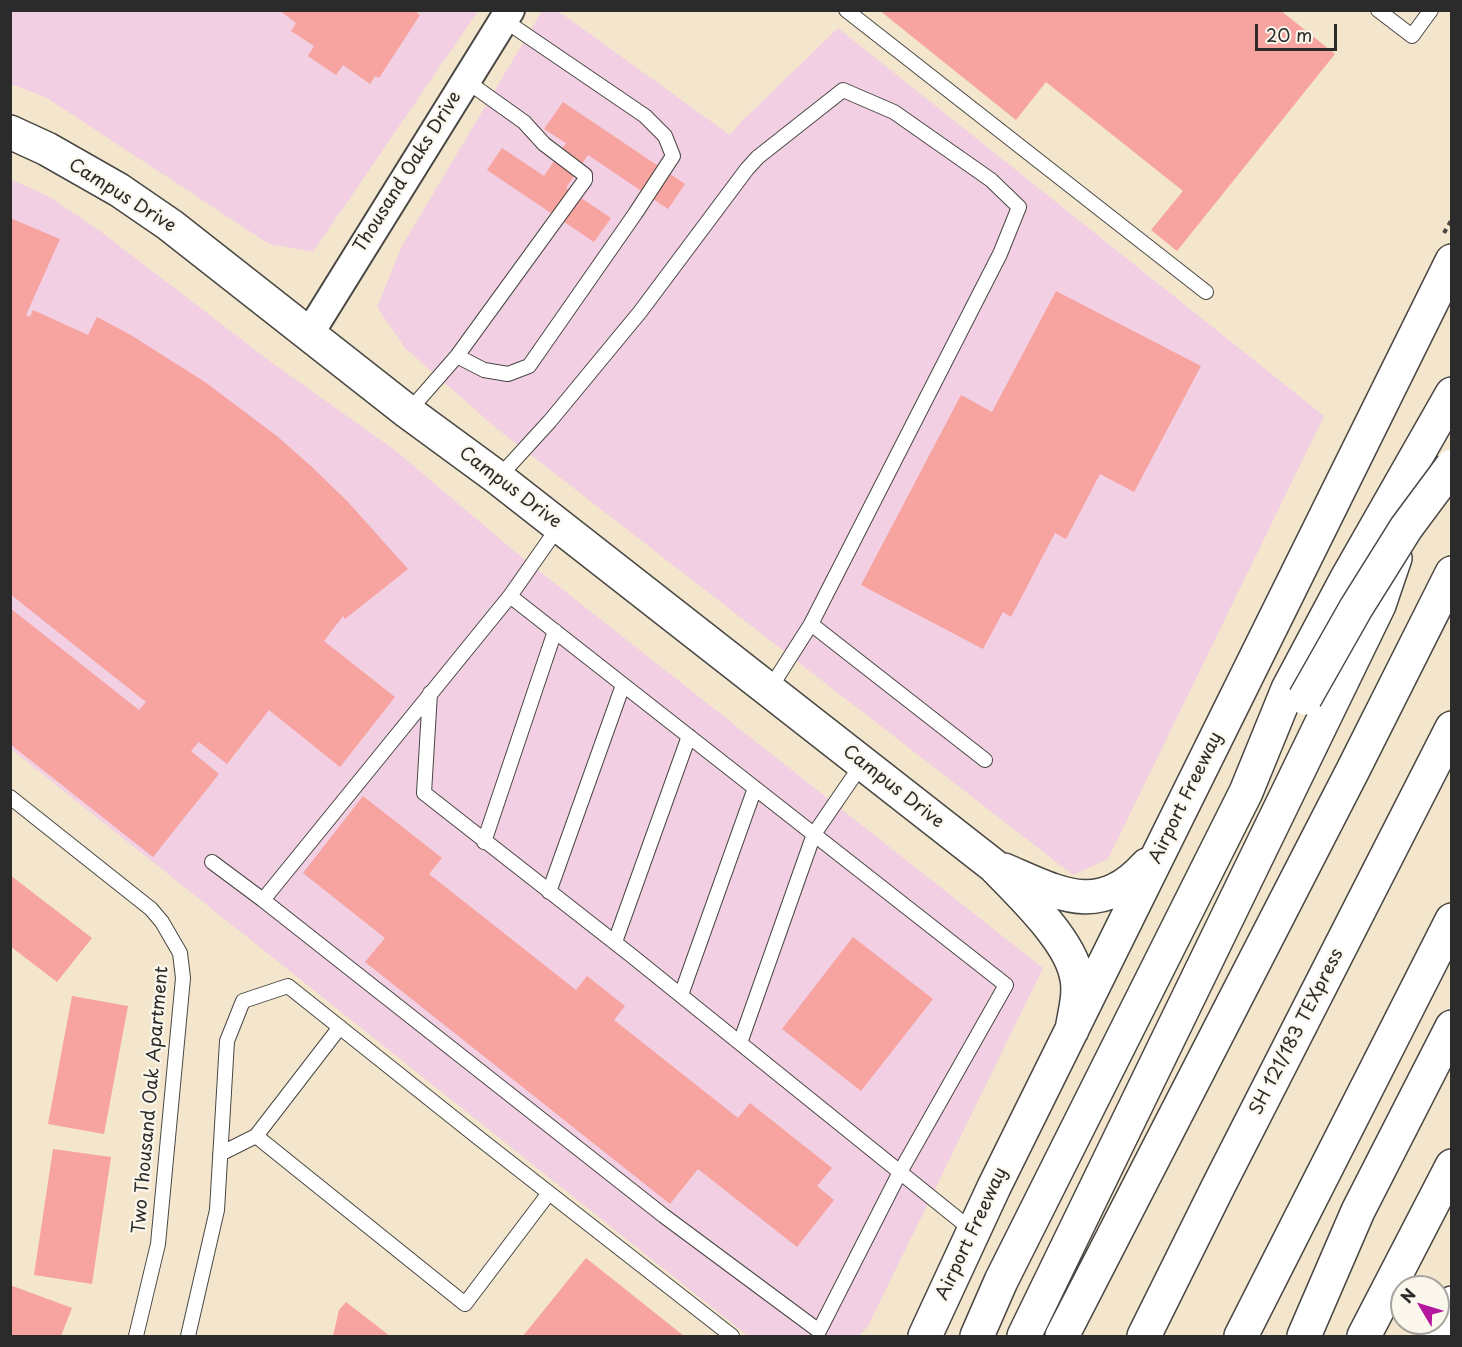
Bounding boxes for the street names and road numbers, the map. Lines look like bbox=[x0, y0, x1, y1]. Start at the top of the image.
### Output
street label: Thousand Oaks Drive bbox=[350, 88, 466, 256]
street label: Campus Drive bbox=[64, 154, 180, 238]
street label: Campus Drive bbox=[455, 443, 565, 533]
street label: Airport Freeway bbox=[1145, 729, 1227, 867]
street label: Campus Drive bbox=[838, 741, 948, 833]
street label: SH 121/183 TEXpress bbox=[1246, 945, 1348, 1119]
street label: Two Thousand Oak Apartment bbox=[129, 965, 173, 1235]
street label: Airport Freeway bbox=[932, 1164, 1012, 1304]

